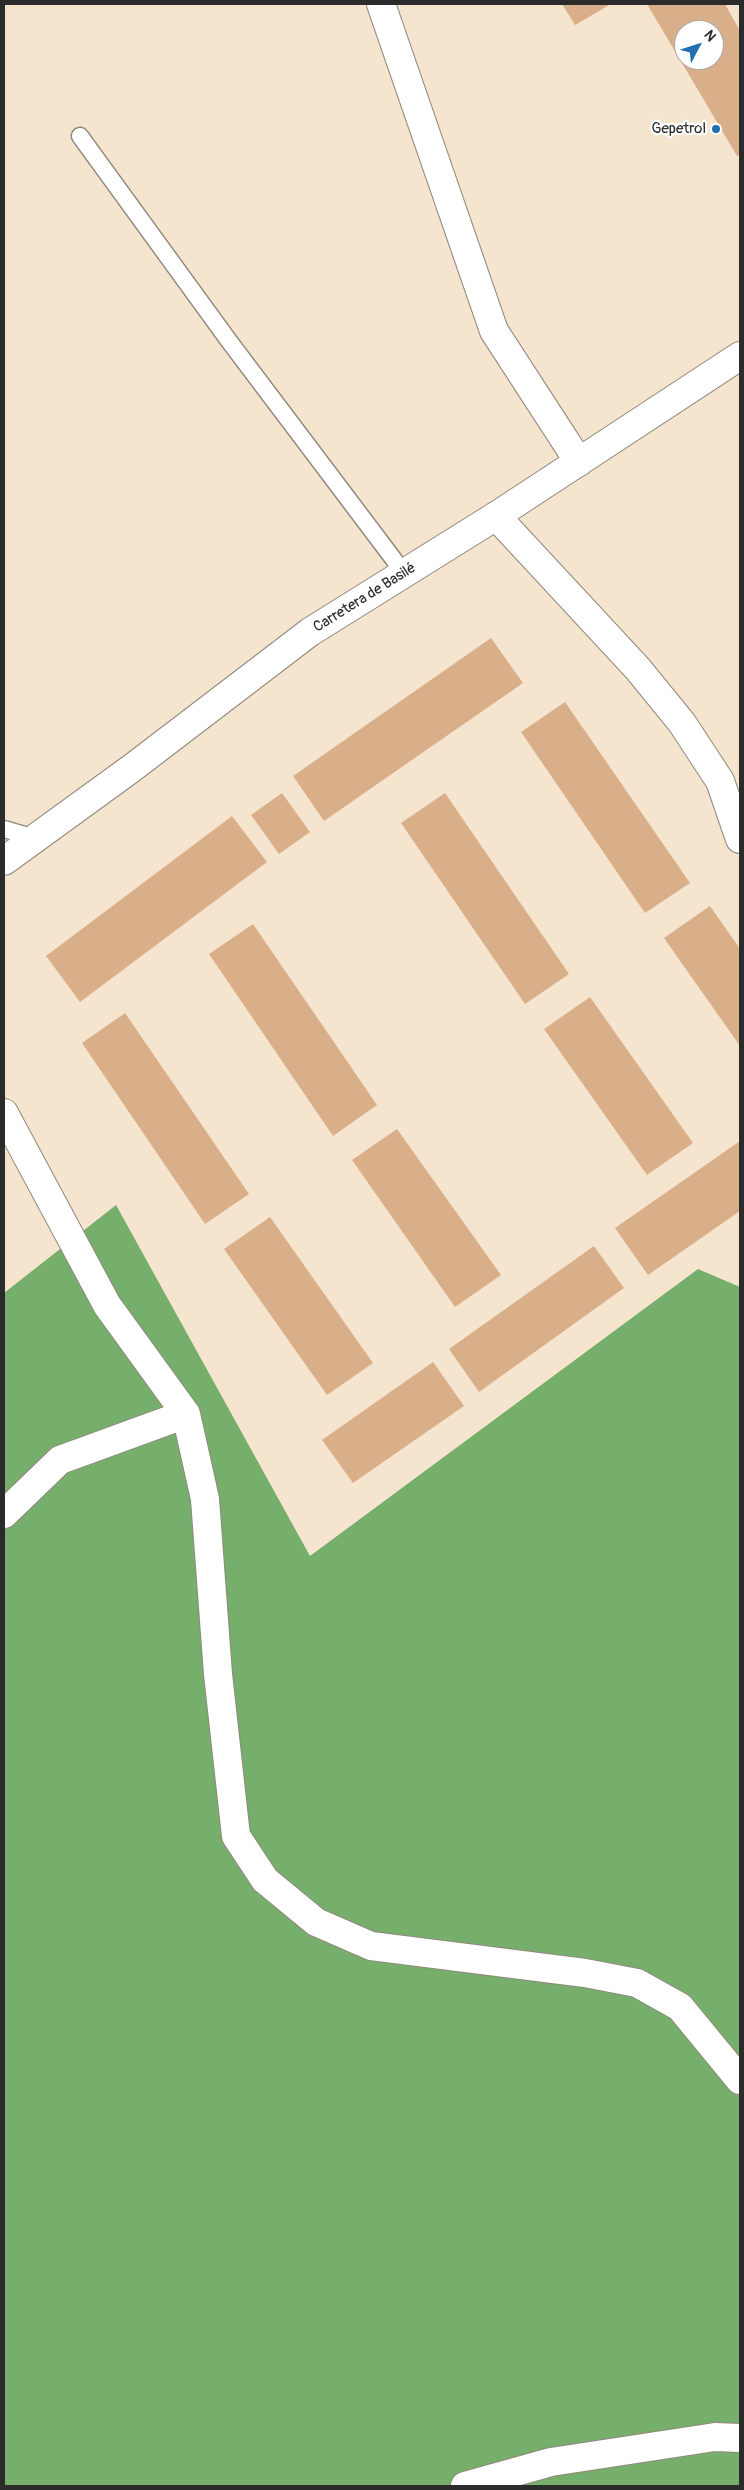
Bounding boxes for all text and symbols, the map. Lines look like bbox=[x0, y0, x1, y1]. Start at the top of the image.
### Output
north arrow bbox=[674, 20, 724, 70]
text: N bbox=[701, 27, 720, 45]
place label: Gepetrol bbox=[651, 120, 706, 138]
marker: Gepetrol bbox=[710, 123, 722, 135]
street label: Carretera de Basilé bbox=[310, 559, 420, 637]

